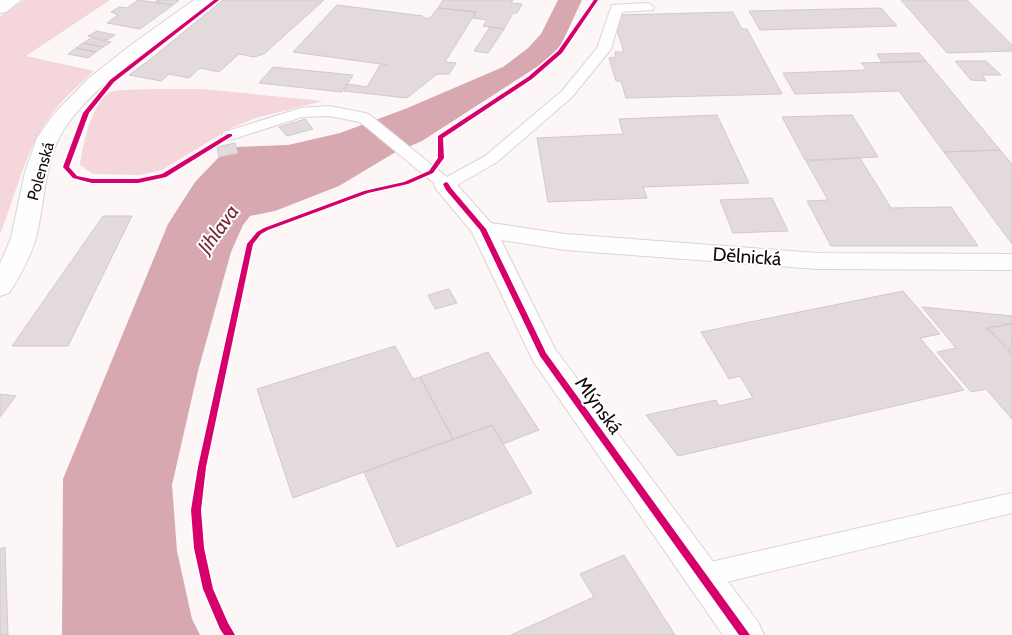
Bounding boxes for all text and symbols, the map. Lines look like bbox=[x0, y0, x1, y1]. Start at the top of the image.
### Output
street label: Polenská bbox=[23, 139, 58, 203]
water label: Jihlava bbox=[191, 200, 244, 260]
street label: Dělnická bbox=[712, 243, 782, 270]
street label: Mlýnská bbox=[570, 372, 627, 438]

